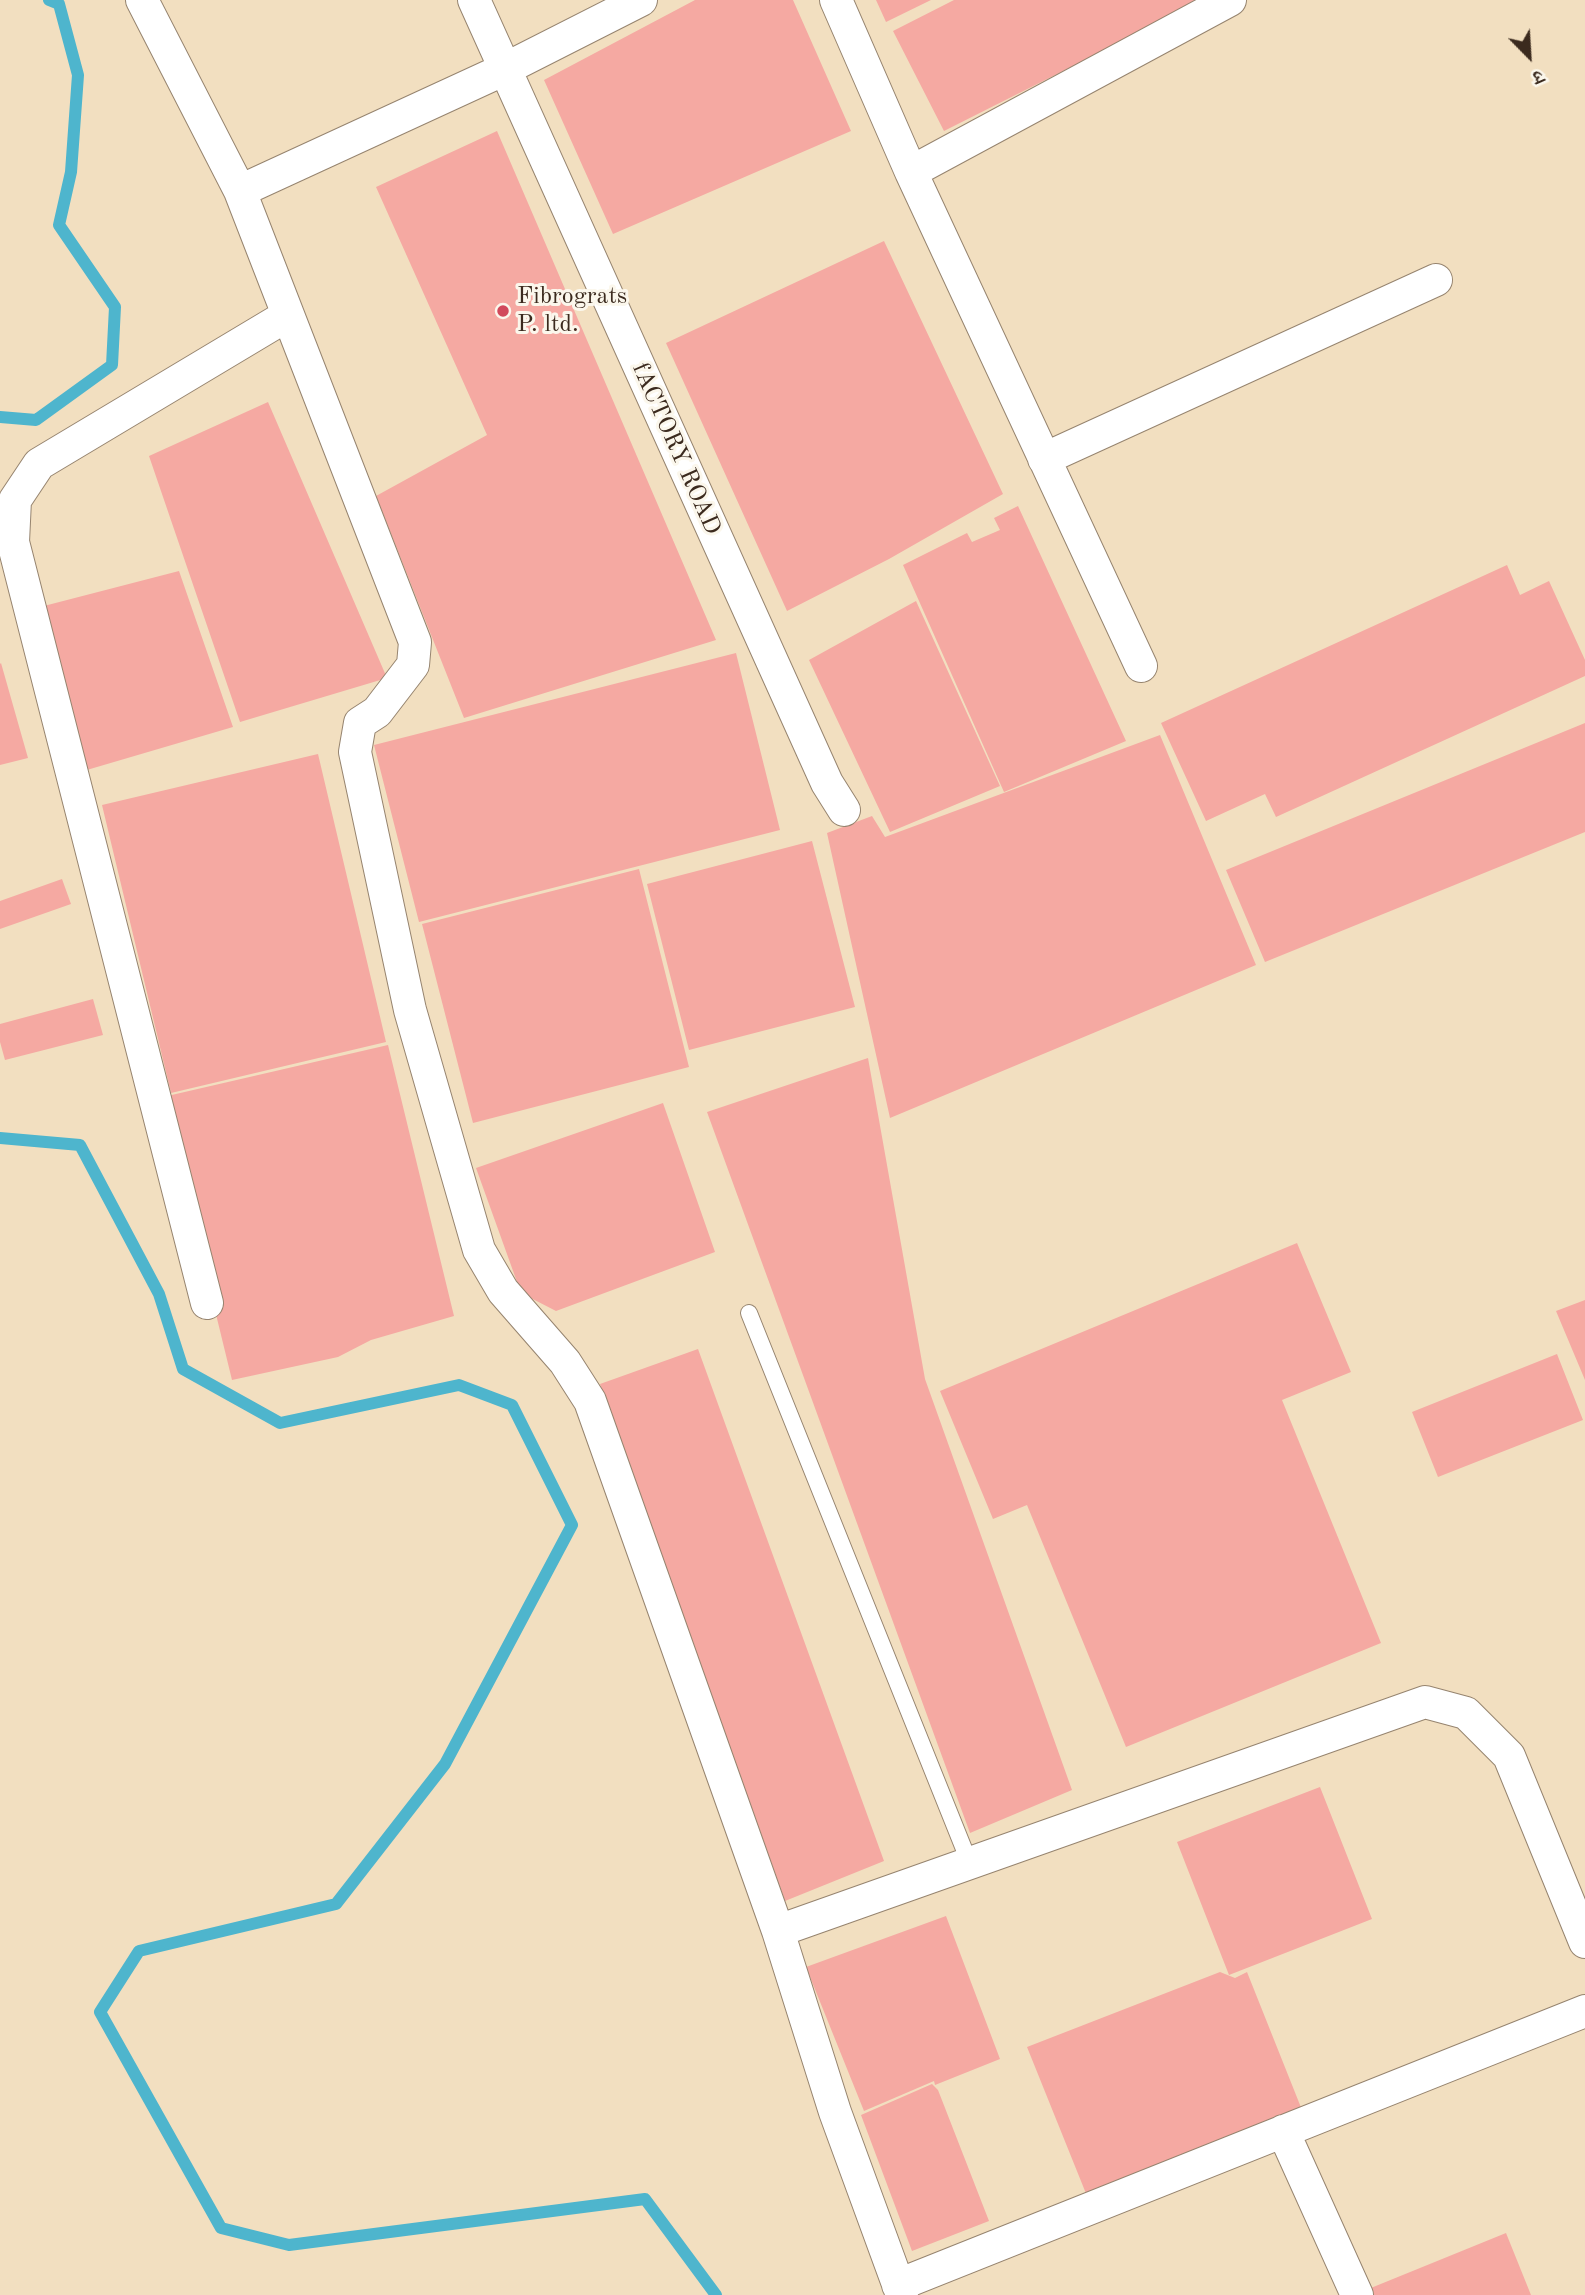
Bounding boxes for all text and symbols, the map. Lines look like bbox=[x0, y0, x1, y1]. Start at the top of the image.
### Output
north arrow bbox=[1494, 21, 1564, 91]
text: उ bbox=[1529, 65, 1546, 86]
place label: Fibrograts P. ltd. bbox=[517, 283, 627, 339]
marker: Fibrograts P. ltd. bbox=[495, 303, 511, 319]
street label: fACTORY ROAD bbox=[625, 359, 727, 539]

